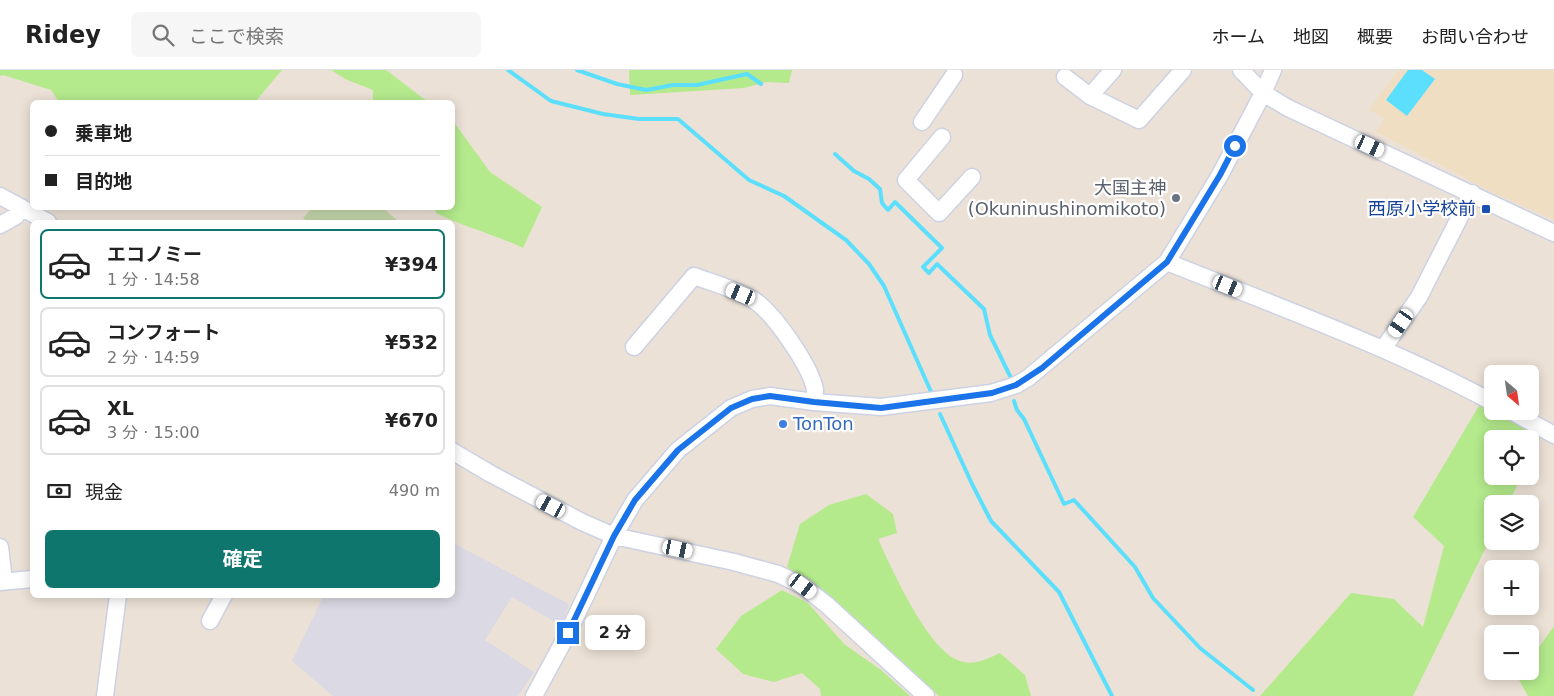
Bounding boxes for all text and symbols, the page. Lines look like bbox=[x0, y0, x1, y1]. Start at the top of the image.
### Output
search box bbox=[131, 12, 481, 57]
text: Ridey bbox=[25, 21, 101, 49]
icon: search bbox=[149, 21, 177, 49]
text: ここで検索 bbox=[189, 25, 284, 47]
text: ホーム bbox=[1212, 26, 1265, 47]
text: 地図 bbox=[1293, 26, 1329, 47]
text: 概要 bbox=[1357, 26, 1393, 47]
text: お問い合わせ bbox=[1421, 26, 1529, 47]
text: 乗車地 bbox=[75, 122, 132, 144]
car bbox=[1353, 133, 1386, 159]
route start bbox=[1224, 135, 1246, 157]
text: 目的地 bbox=[75, 170, 132, 192]
place label: 大国主神 (Okuninushinomikoto) bbox=[968, 177, 1166, 219]
marker: 大国主神 (Okuninushinomikoto) bbox=[1170, 192, 1182, 204]
place label: 西原小学校前 bbox=[1368, 198, 1476, 219]
marker: 西原小学校前 bbox=[1480, 203, 1492, 215]
icon: car bbox=[47, 242, 92, 287]
text: エコノミー bbox=[107, 243, 202, 265]
text: ¥394 bbox=[385, 253, 438, 275]
text: 1 分 · 14:58 bbox=[107, 270, 200, 289]
car bbox=[1211, 273, 1244, 299]
car bbox=[724, 281, 757, 307]
car bbox=[1386, 306, 1415, 340]
icon: car bbox=[47, 320, 92, 365]
text: コンフォート bbox=[107, 321, 220, 343]
text: ¥532 bbox=[385, 331, 438, 353]
text: 2 分 · 14:59 bbox=[107, 348, 200, 367]
north arrow bbox=[1484, 365, 1539, 420]
map controls bbox=[1484, 365, 1539, 680]
text: XL bbox=[107, 397, 134, 419]
icon: car bbox=[47, 398, 92, 443]
text: ¥670 bbox=[385, 409, 438, 431]
place label: TonTon bbox=[792, 413, 854, 434]
marker: TonTon bbox=[777, 418, 789, 430]
text: 3 分 · 15:00 bbox=[107, 423, 200, 442]
button: locate bbox=[1484, 430, 1539, 485]
icon: cash bbox=[45, 477, 73, 505]
text: 現金 bbox=[85, 481, 123, 503]
text: 490 m bbox=[389, 481, 440, 500]
car bbox=[534, 492, 567, 520]
button: layers bbox=[1484, 495, 1539, 550]
button: 確定 bbox=[45, 530, 440, 588]
car bbox=[661, 539, 694, 559]
button: + bbox=[1484, 560, 1539, 615]
car bbox=[786, 571, 819, 601]
callout: 2 分 bbox=[586, 616, 646, 650]
route end bbox=[557, 622, 579, 644]
text: 2 分 bbox=[599, 623, 631, 642]
button: − bbox=[1484, 625, 1539, 680]

